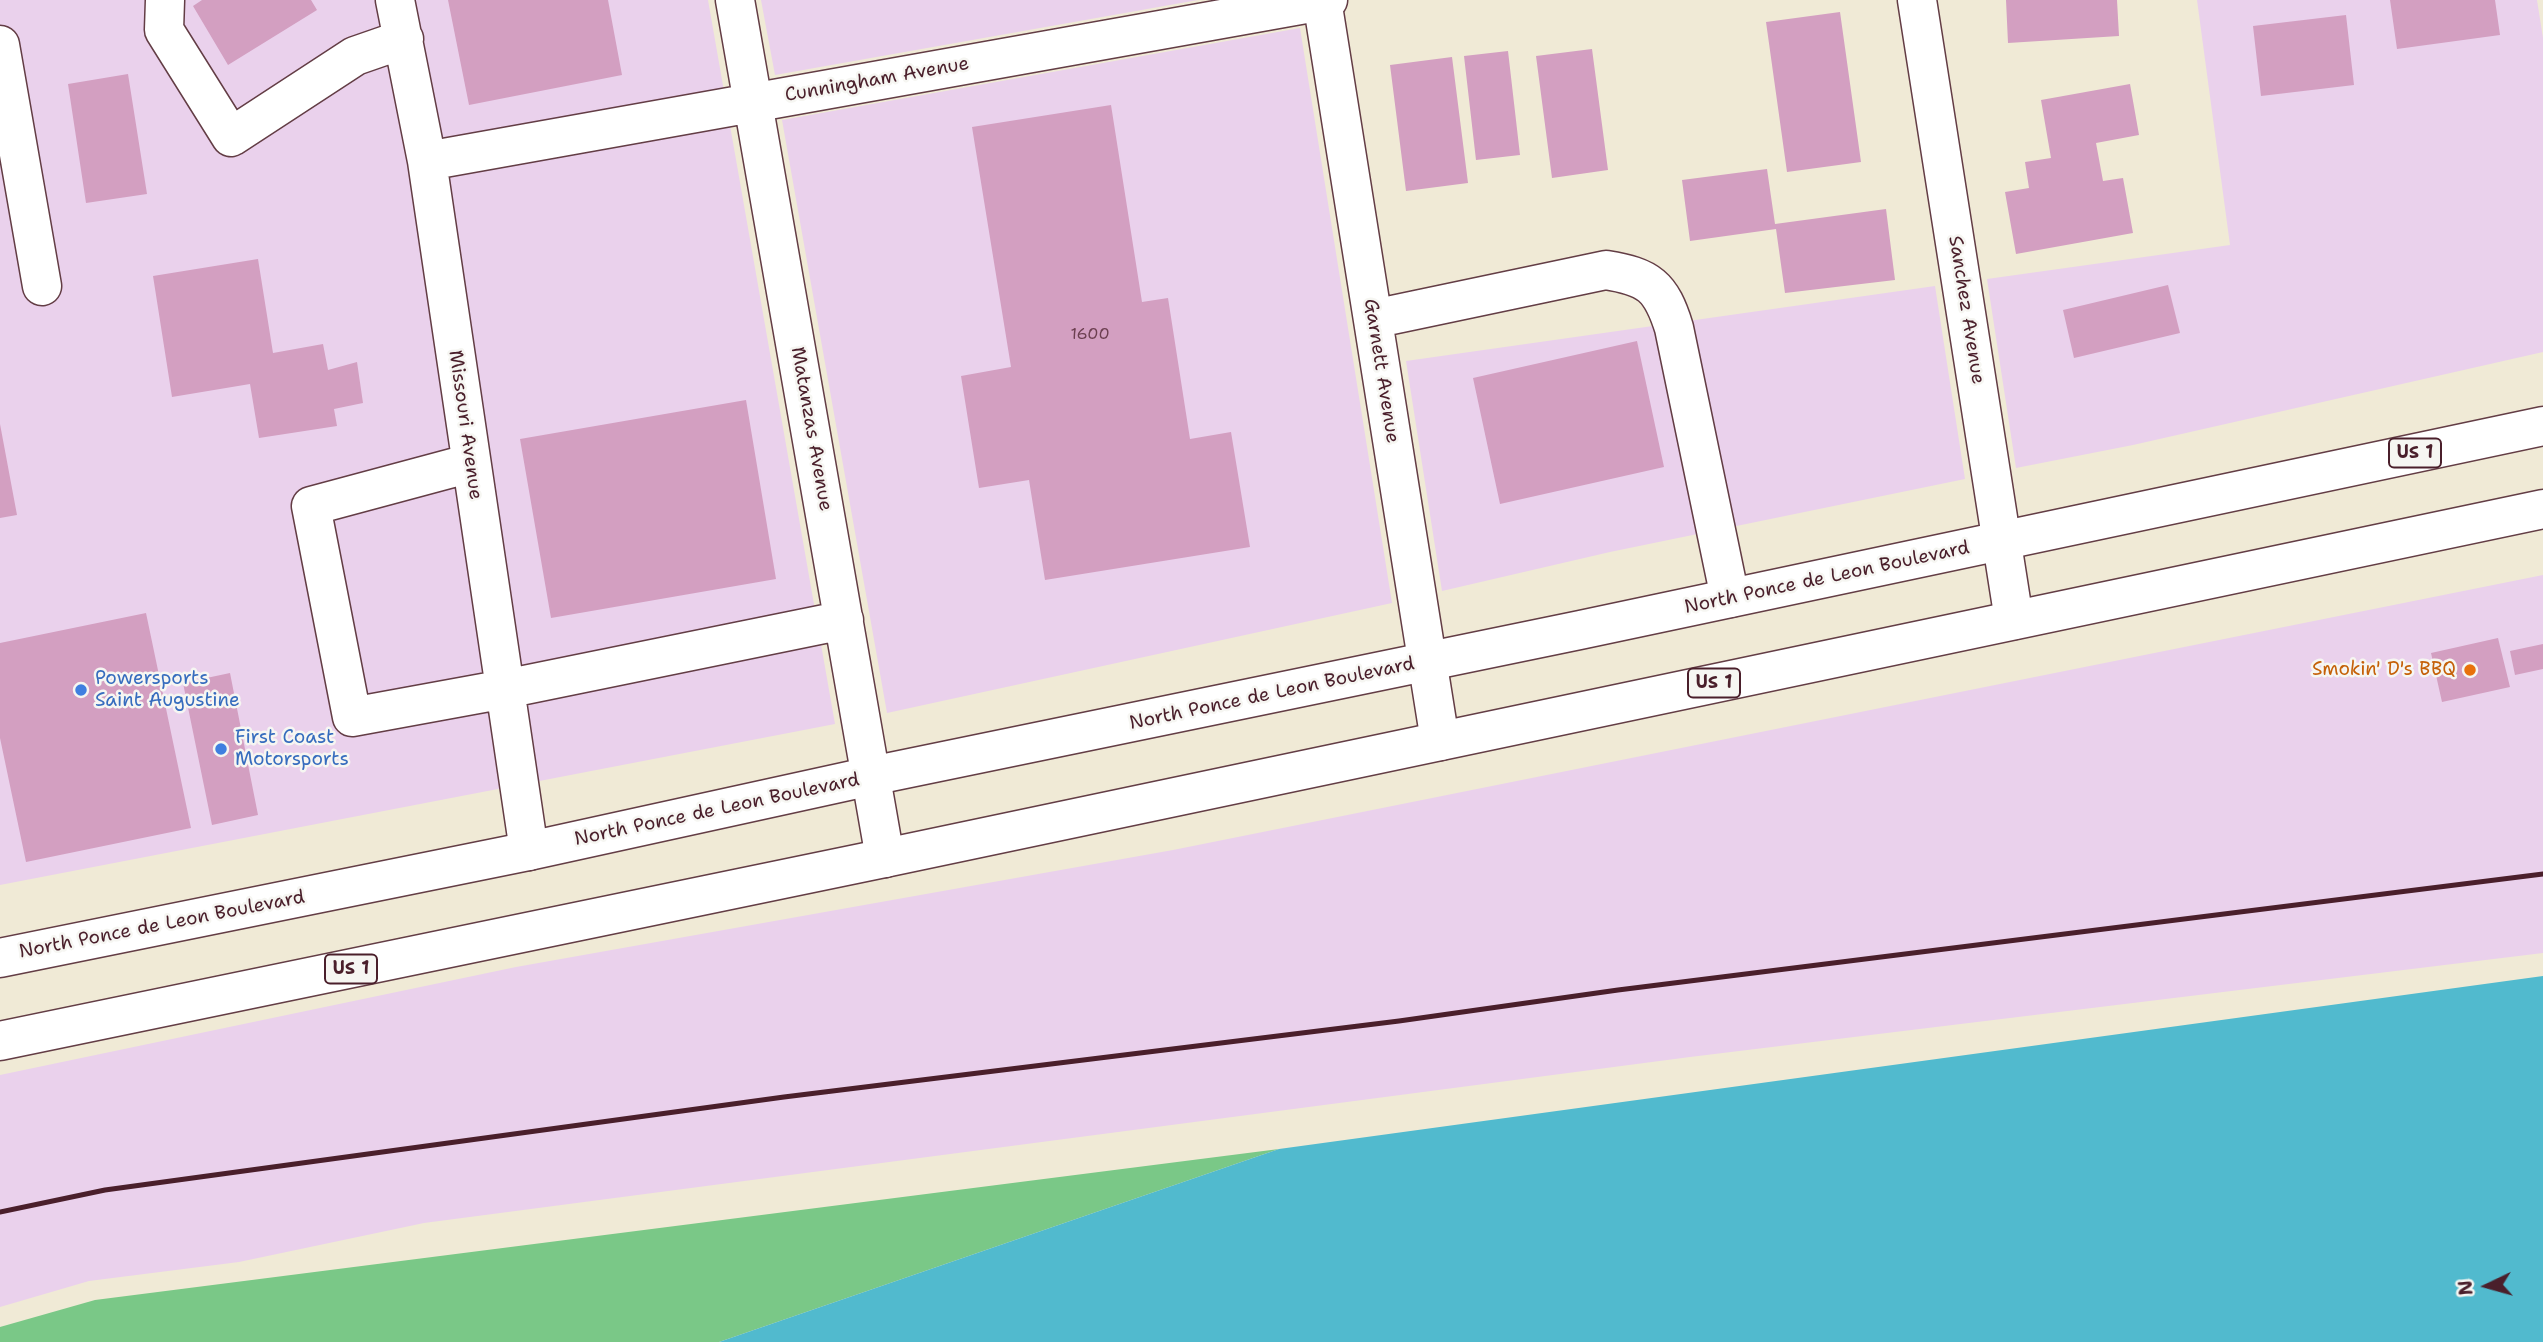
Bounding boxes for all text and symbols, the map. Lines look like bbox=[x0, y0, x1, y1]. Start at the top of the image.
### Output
street label: Cunningham Avenue bbox=[783, 53, 971, 107]
street label: Sanchez Avenue bbox=[1943, 234, 1989, 386]
street label: Garnett Avenue bbox=[1358, 297, 1404, 445]
house number: 1600 bbox=[1070, 325, 1110, 345]
street label: Matanzas Avenue bbox=[785, 345, 837, 513]
street label: Missouri Avenue bbox=[443, 349, 487, 501]
road number: US 1 bbox=[2389, 438, 2441, 467]
street label: North Ponce de Leon Boulevard bbox=[1682, 537, 1972, 619]
street label: North Ponce de Leon Boulevard bbox=[1127, 653, 1417, 735]
place label: Smokin' D's BBQ bbox=[2312, 659, 2456, 681]
marker: Smokin' D's BBQ bbox=[2462, 662, 2478, 678]
place label: Powersports Saint Augustine bbox=[95, 668, 240, 712]
road number: US 1 bbox=[1688, 668, 1740, 698]
marker: Powersports Saint Augustine bbox=[73, 682, 89, 698]
place label: First Coast Motorsports bbox=[235, 727, 349, 771]
marker: First Coast Motorsports bbox=[213, 741, 229, 757]
street label: North Ponce de Leon Boulevard bbox=[572, 769, 862, 851]
street label: North Ponce de Leon Boulevard bbox=[17, 886, 307, 964]
road number: US 1 bbox=[325, 954, 377, 984]
north arrow bbox=[2452, 1251, 2522, 1321]
text: N bbox=[2452, 1279, 2479, 1296]

